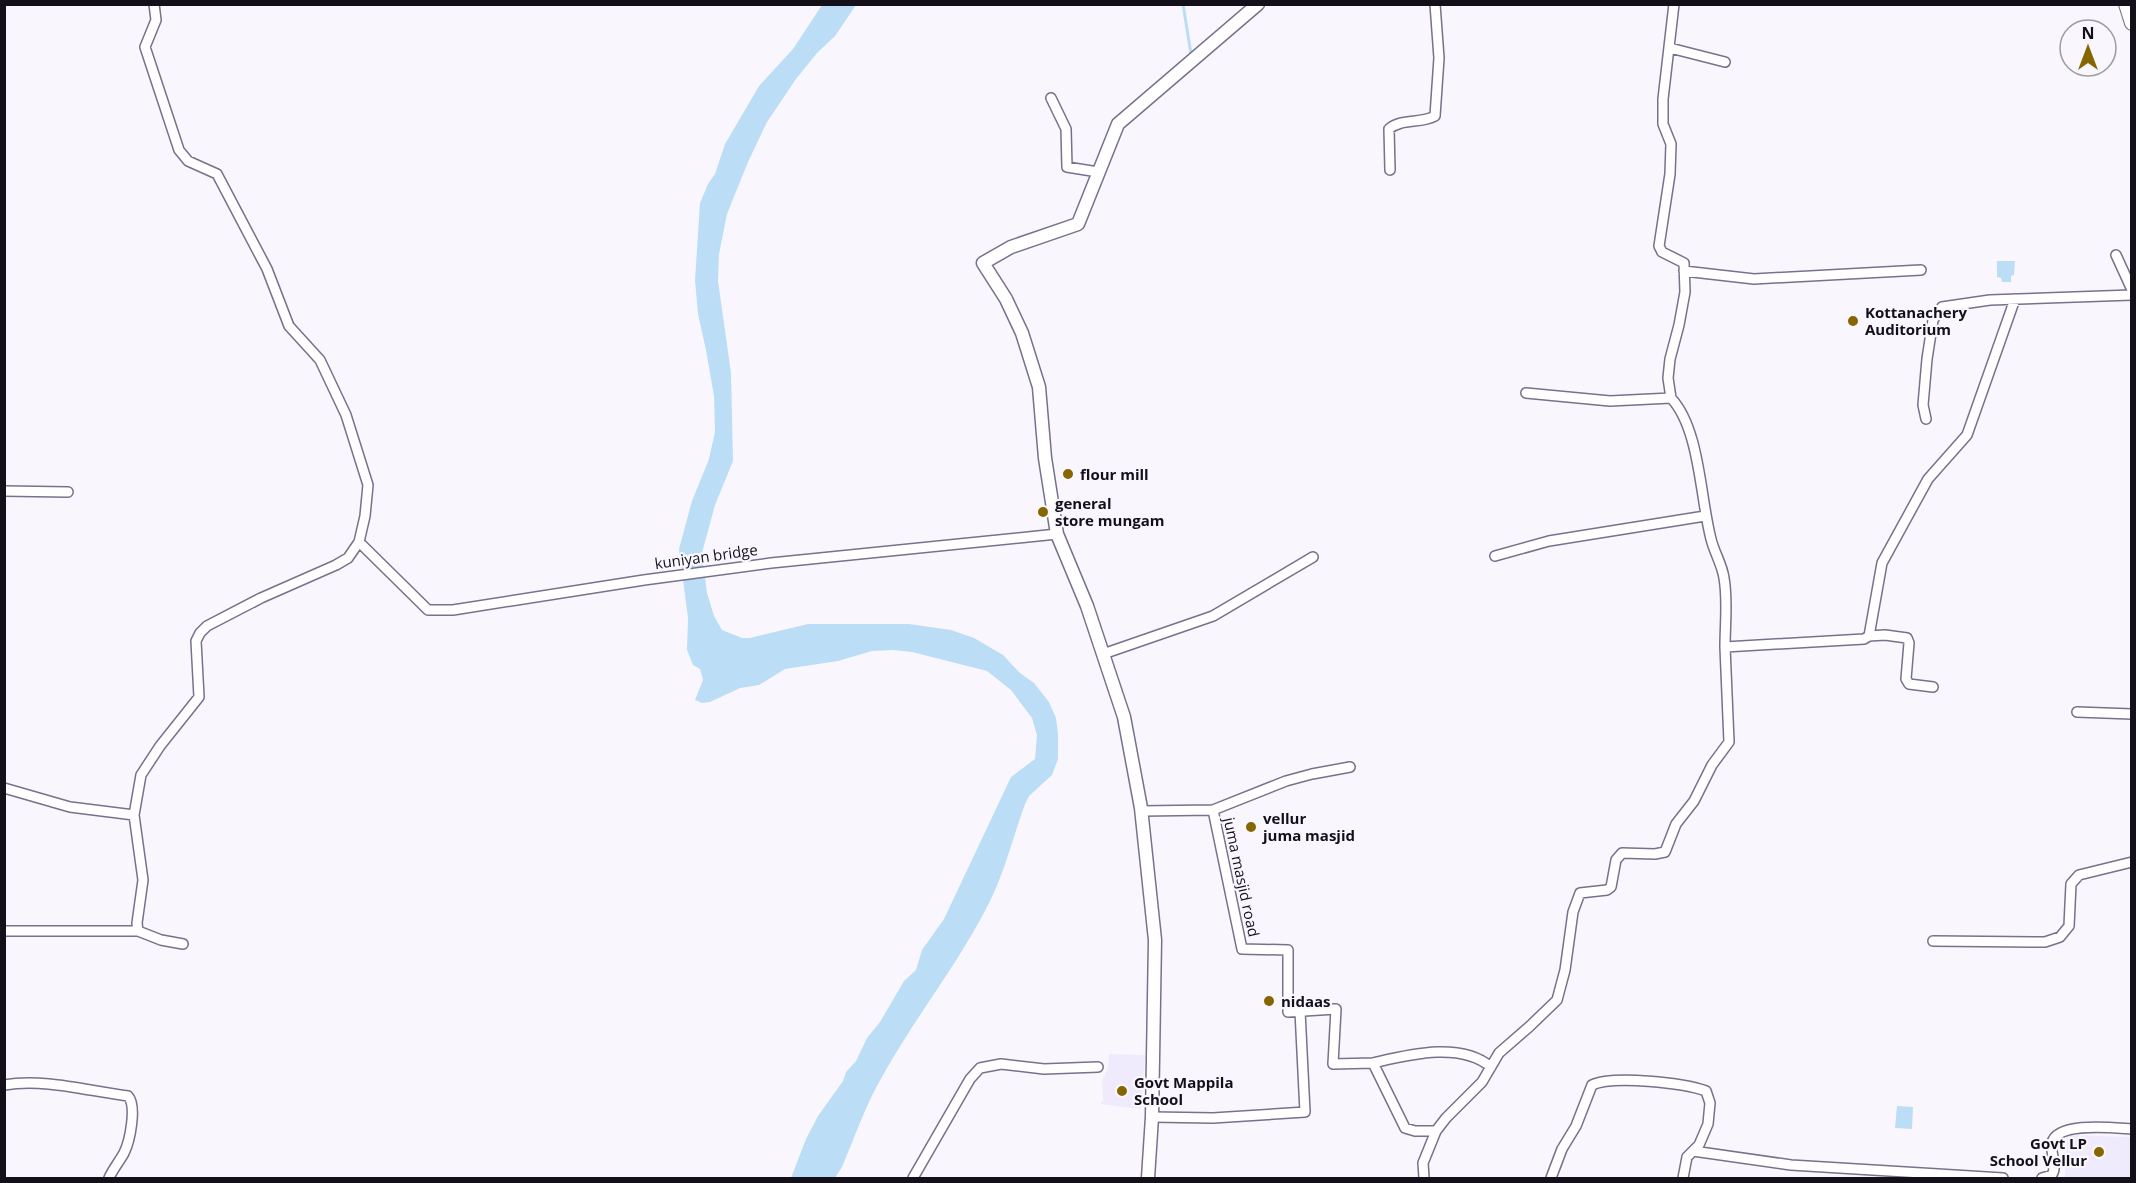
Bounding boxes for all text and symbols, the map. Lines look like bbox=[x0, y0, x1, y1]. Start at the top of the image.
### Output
north arrow bbox=[2058, 18, 2118, 78]
text: N bbox=[2081, 22, 2095, 44]
place label: Kottanachery Auditorium bbox=[1865, 302, 1967, 339]
marker: Kottanachery Auditorium bbox=[1846, 314, 1860, 328]
place label: flour mill bbox=[1080, 464, 1149, 484]
marker: flour mill bbox=[1061, 467, 1075, 481]
place label: general store mungam bbox=[1055, 493, 1165, 530]
marker: general store mungam bbox=[1036, 505, 1050, 519]
street label: kuniyan bridge bbox=[653, 539, 759, 573]
place label: vellur juma masjid bbox=[1262, 808, 1355, 845]
street label: juma masjid road bbox=[1219, 814, 1264, 939]
marker: vellur juma masjid bbox=[1244, 820, 1258, 834]
place label: nidaas bbox=[1281, 991, 1331, 1011]
marker: nidaas bbox=[1262, 994, 1276, 1008]
place label: Govt Mappila School bbox=[1134, 1072, 1234, 1109]
marker: Govt Mappila School bbox=[1115, 1084, 1129, 1098]
place label: Govt LP School Vellur bbox=[1990, 1133, 2087, 1170]
marker: Govt LP School Vellur bbox=[2092, 1145, 2106, 1159]

